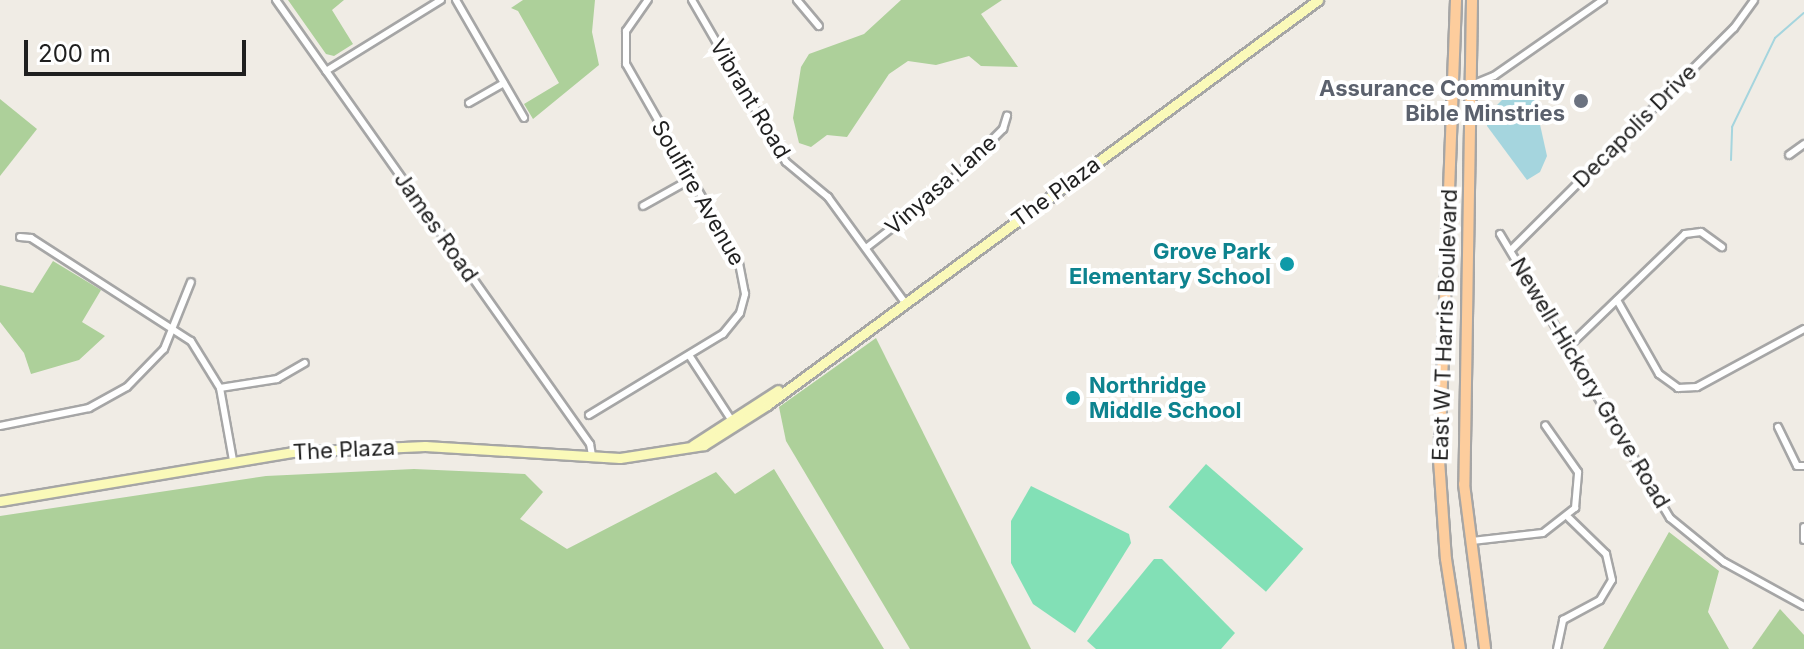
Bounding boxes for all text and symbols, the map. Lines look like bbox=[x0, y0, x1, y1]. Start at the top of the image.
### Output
scale bar bbox=[28, 24, 250, 74]
street label: Vibrant Road bbox=[704, 35, 796, 163]
text: 200 m bbox=[38, 39, 111, 68]
street label: Decapolis Drive bbox=[1568, 59, 1702, 193]
place label: Assurance Community Bible Minstries bbox=[1319, 75, 1565, 126]
marker: Assurance Community Bible Minstries bbox=[1572, 92, 1590, 110]
street label: Soulfire Avenue bbox=[646, 116, 750, 270]
street label: Vinyasa Lane bbox=[880, 130, 1002, 240]
street label: The Plaza bbox=[1007, 151, 1105, 233]
street label: James Road bbox=[389, 167, 483, 287]
street label: East W T Harris Boulevard bbox=[1427, 189, 1463, 461]
place label: Grove Park Elementary School bbox=[1069, 238, 1271, 290]
street label: Newell-Hickory Grove Road bbox=[1505, 253, 1675, 513]
marker: Grove Park Elementary School bbox=[1278, 255, 1296, 273]
place label: Northridge Middle School bbox=[1089, 372, 1241, 424]
marker: Northridge Middle School bbox=[1064, 389, 1082, 407]
street label: The Plaza bbox=[292, 434, 396, 466]

